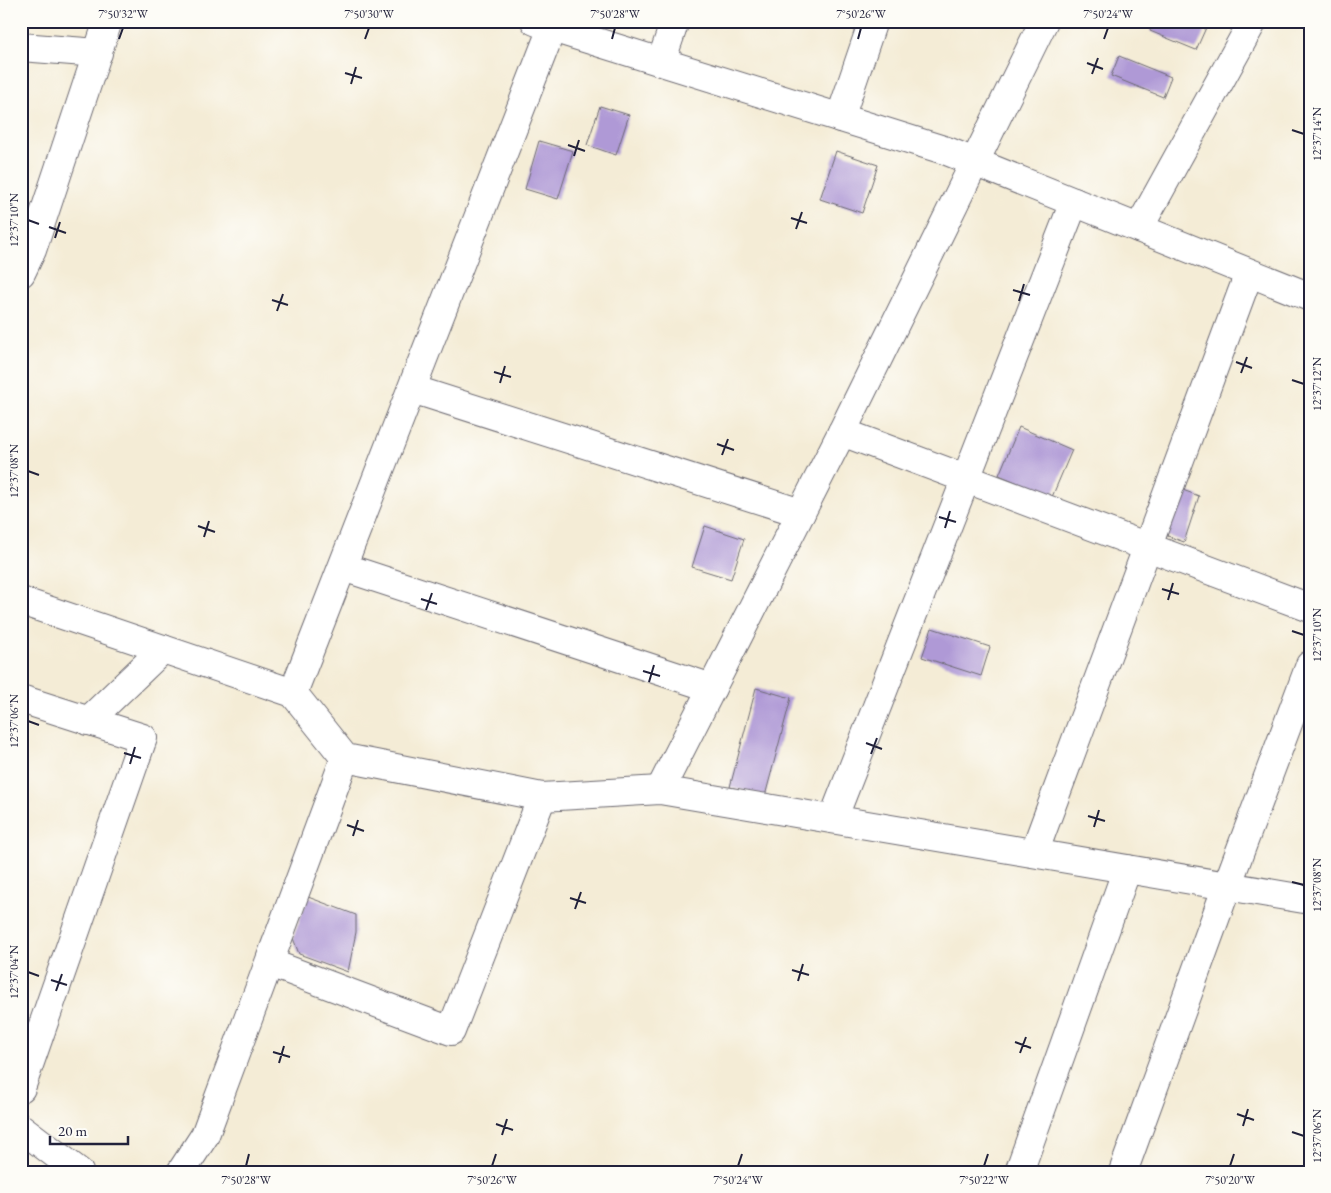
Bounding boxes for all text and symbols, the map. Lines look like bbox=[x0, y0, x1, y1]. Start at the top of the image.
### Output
text: 7°50'32"W bbox=[98, 6, 149, 22]
text: 7°50'30"W bbox=[344, 6, 395, 22]
text: 7°50'28"W bbox=[590, 6, 641, 22]
text: 7°50'26"W bbox=[836, 6, 887, 22]
text: 7°50'24"W bbox=[1083, 6, 1134, 22]
text: 12°37'14"N bbox=[1309, 107, 1325, 161]
text: 12°37'10"N bbox=[6, 193, 22, 247]
text: 12°37'12"N bbox=[1309, 357, 1325, 411]
text: 12°37'08"N bbox=[6, 444, 22, 498]
text: 12°37'10"N bbox=[1309, 608, 1325, 662]
text: 12°37'06"N bbox=[6, 694, 22, 748]
text: 12°37'08"N bbox=[1309, 858, 1325, 912]
text: 12°37'04"N bbox=[6, 945, 22, 999]
text: 12°37'06"N bbox=[1309, 1109, 1325, 1163]
scale bar bbox=[50, 1113, 128, 1145]
text: 20 m bbox=[58, 1121, 87, 1140]
text: 7°50'28"W bbox=[221, 1172, 272, 1188]
text: 7°50'26"W bbox=[467, 1172, 518, 1188]
text: 7°50'24"W bbox=[713, 1172, 764, 1188]
text: 7°50'22"W bbox=[959, 1172, 1010, 1188]
text: 7°50'20"W bbox=[1205, 1172, 1256, 1188]

